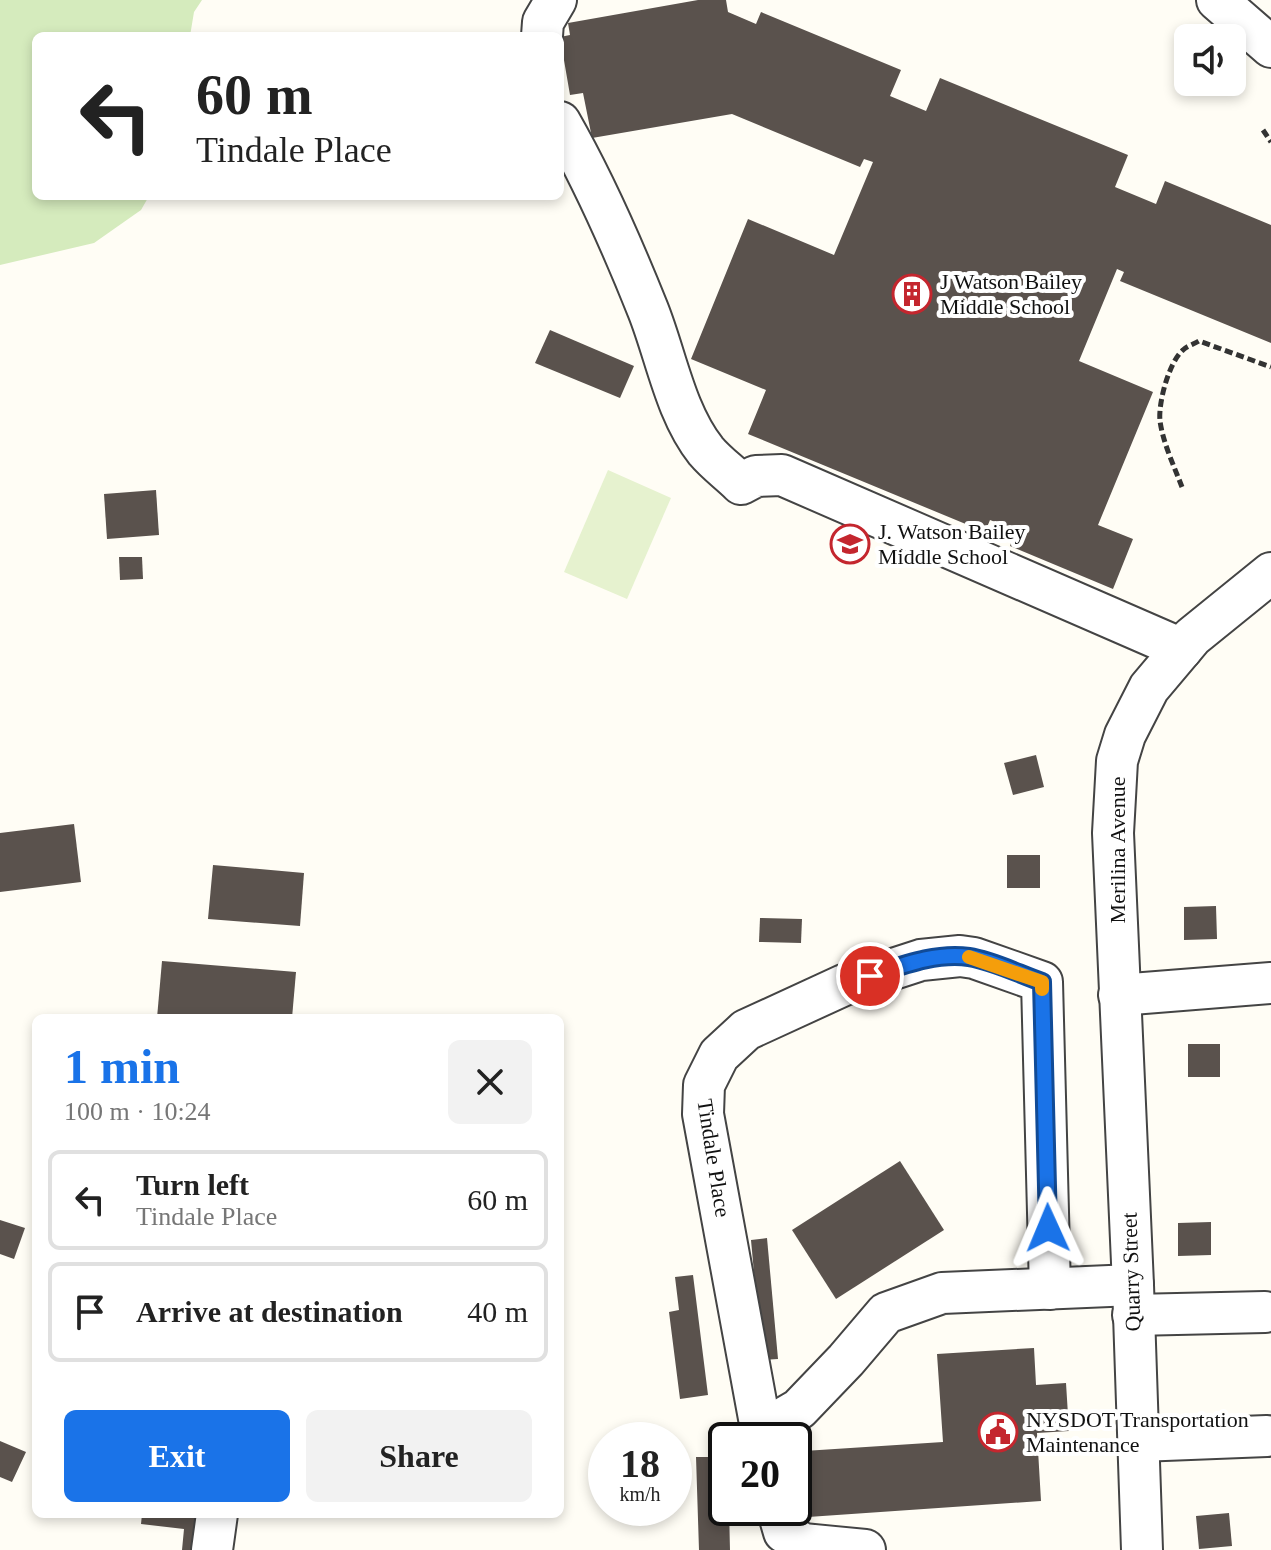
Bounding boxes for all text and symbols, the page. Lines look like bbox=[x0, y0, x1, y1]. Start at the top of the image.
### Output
map controls bbox=[1174, 24, 1246, 96]
button: sound bbox=[1174, 24, 1246, 96]
icon: left bbox=[64, 64, 168, 168]
text: 60 m bbox=[196, 64, 313, 126]
text: Tindale Place bbox=[196, 130, 392, 170]
place label: J Watson Bailey Middle School bbox=[940, 269, 1082, 319]
building icon: J Watson Bailey Middle School bbox=[891, 273, 933, 315]
place label: J. Watson Bailey Middle School bbox=[878, 519, 1026, 569]
school or university icon: J. Watson Bailey Middle School bbox=[829, 523, 871, 565]
street label: Merilina Avenue bbox=[1105, 777, 1130, 923]
pin bbox=[836, 942, 904, 1010]
icon: arrive bbox=[848, 954, 892, 998]
text: 1 min bbox=[64, 1040, 180, 1093]
button: close bbox=[448, 1040, 532, 1124]
text: 100 m · 10:24 bbox=[64, 1097, 211, 1126]
street label: Tindale Place bbox=[692, 1097, 736, 1219]
text: Turn left bbox=[136, 1168, 249, 1201]
icon: left bbox=[68, 1178, 112, 1222]
text: 60 m bbox=[467, 1183, 528, 1216]
position arrow bbox=[1006, 1186, 1090, 1270]
text: Tindale Place bbox=[136, 1202, 277, 1231]
street label: Quarry Street bbox=[1116, 1212, 1146, 1332]
icon: arrive bbox=[68, 1290, 112, 1334]
text: Arrive at destination bbox=[136, 1295, 403, 1328]
text: 40 m bbox=[467, 1295, 528, 1328]
place label: NYSDOT Transportation Maintenance bbox=[1026, 1407, 1249, 1457]
button: Exit bbox=[64, 1410, 290, 1502]
button: Share bbox=[306, 1410, 532, 1502]
public building icon: NYSDOT Transportation Maintenance bbox=[977, 1411, 1019, 1453]
speed limit sign: 20 bbox=[708, 1422, 812, 1526]
text: 18 bbox=[620, 1441, 660, 1486]
text: km/h bbox=[619, 1483, 661, 1505]

